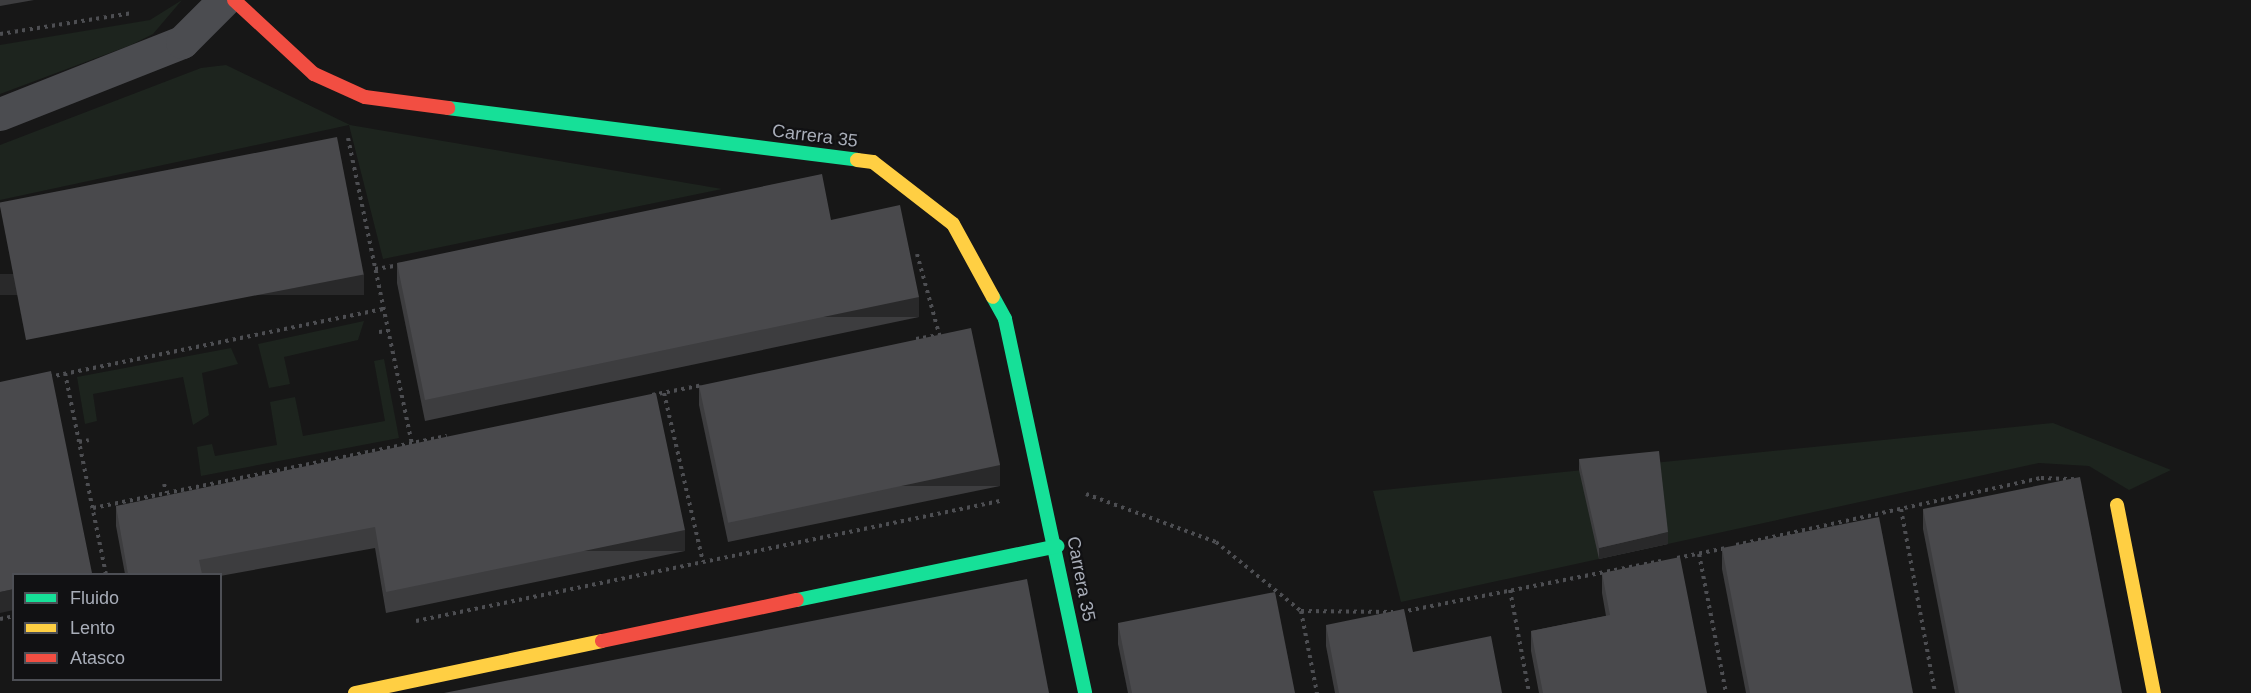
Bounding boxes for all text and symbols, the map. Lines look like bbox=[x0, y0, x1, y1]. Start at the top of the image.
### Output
street label: Carrera 35 bbox=[771, 120, 859, 152]
street label: Carrera 35 bbox=[1062, 535, 1100, 623]
legend bbox=[12, 573, 222, 681]
text: Fluido bbox=[70, 588, 119, 608]
text: Lento bbox=[70, 618, 115, 638]
text: Atasco bbox=[70, 648, 125, 668]

